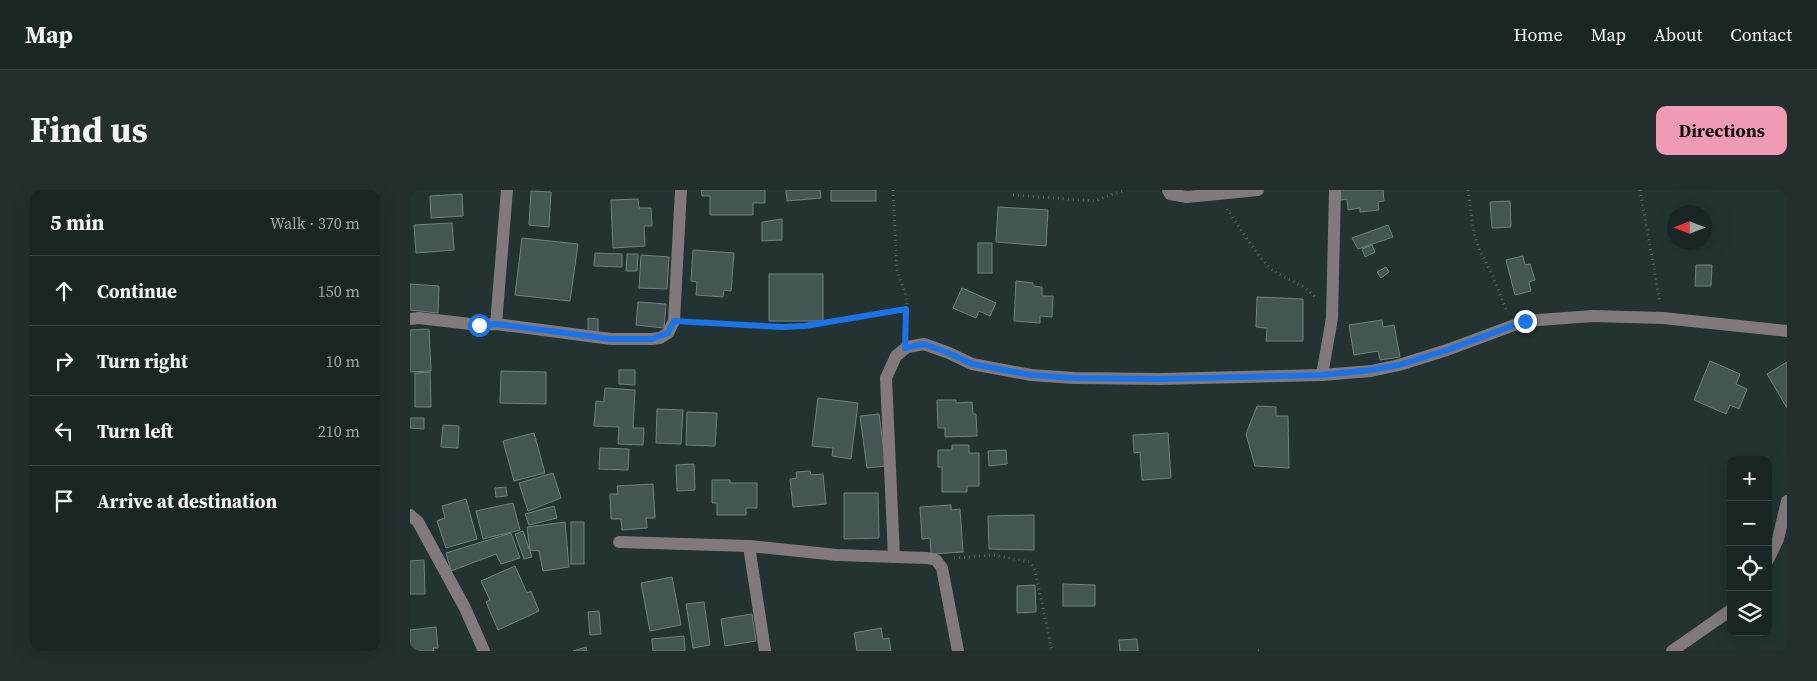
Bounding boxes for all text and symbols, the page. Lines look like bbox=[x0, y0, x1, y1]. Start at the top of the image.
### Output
text: Map bbox=[25, 18, 73, 51]
text: Home bbox=[1514, 22, 1563, 47]
text: Map bbox=[1591, 22, 1626, 47]
text: About bbox=[1654, 22, 1702, 47]
text: Contact bbox=[1730, 22, 1792, 47]
text: Find us bbox=[30, 106, 148, 154]
button: Directions bbox=[1656, 106, 1787, 155]
north arrow bbox=[1667, 205, 1712, 250]
text: 5 min bbox=[50, 208, 105, 237]
text: Walk · 370 m bbox=[270, 212, 360, 234]
icon: ahead bbox=[50, 277, 78, 305]
text: Continue bbox=[97, 278, 177, 304]
text: 150 m bbox=[318, 280, 360, 302]
route end bbox=[1514, 310, 1537, 333]
route start bbox=[468, 314, 491, 337]
icon: right bbox=[50, 347, 78, 375]
text: Turn right bbox=[97, 348, 188, 374]
text: 10 m bbox=[326, 350, 360, 372]
icon: left bbox=[50, 417, 78, 445]
text: Turn left bbox=[97, 418, 173, 444]
text: 210 m bbox=[318, 420, 360, 442]
map controls bbox=[1727, 456, 1772, 636]
button: + bbox=[1727, 456, 1772, 501]
icon: arrive bbox=[50, 487, 78, 515]
text: Arrive at destination bbox=[97, 488, 277, 514]
button: − bbox=[1727, 501, 1772, 546]
button: locate bbox=[1727, 546, 1772, 591]
button: layers bbox=[1727, 591, 1772, 636]

